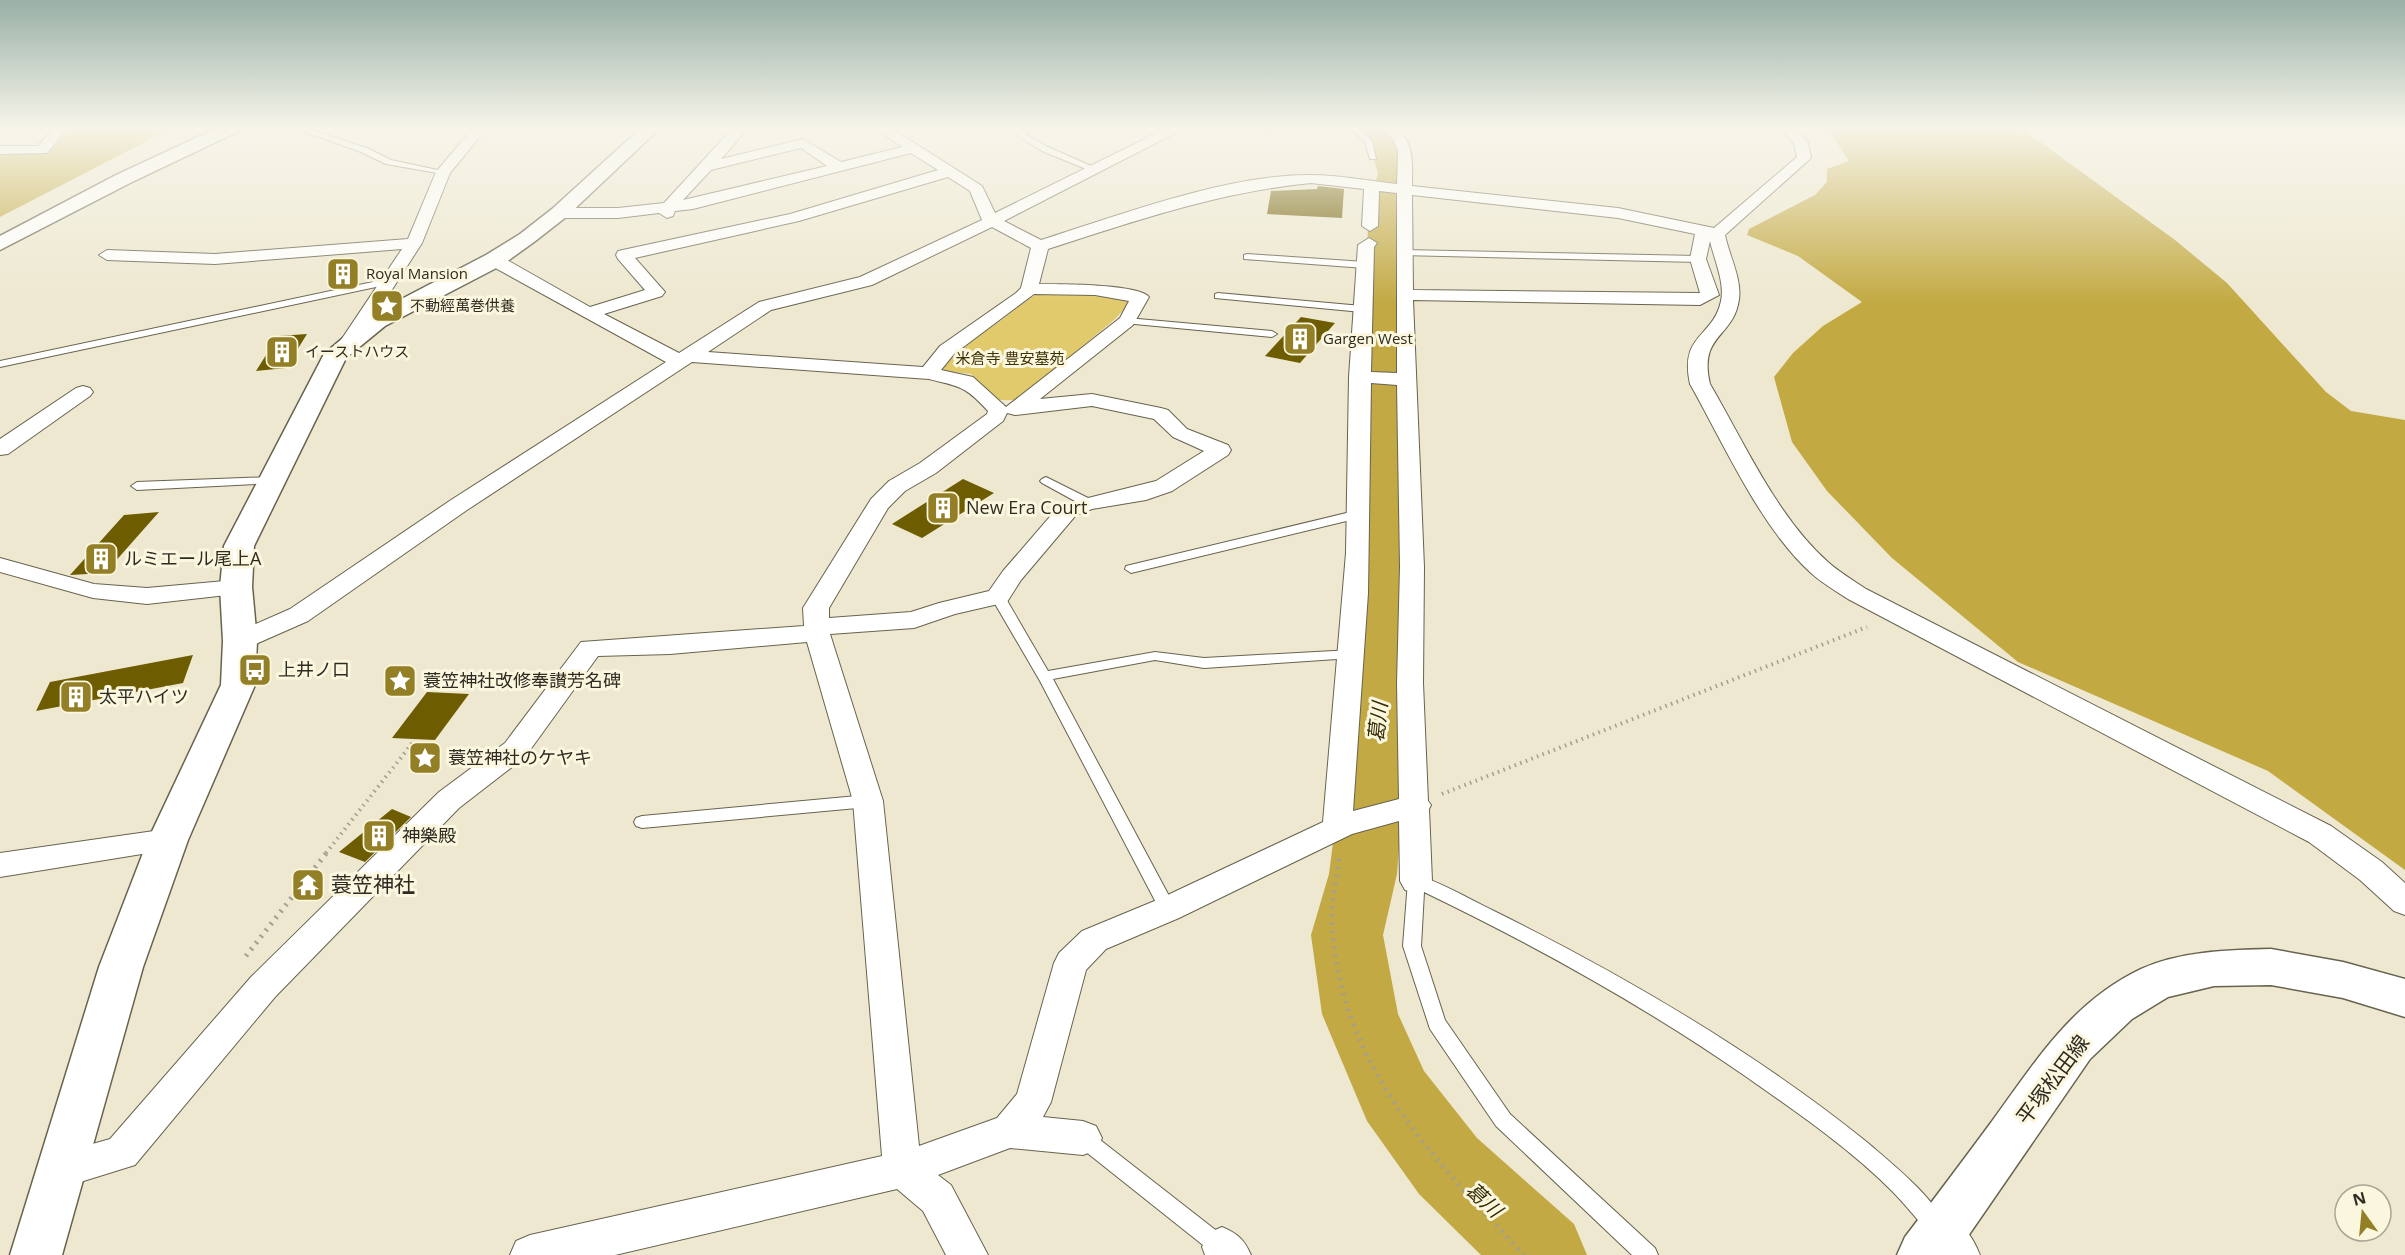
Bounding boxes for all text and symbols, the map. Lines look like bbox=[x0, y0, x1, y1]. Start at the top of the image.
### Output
building icon: Royal Mansion bbox=[325, 256, 361, 292]
place label: Royal Mansion bbox=[366, 263, 468, 283]
place icon: 不動經萬巻供養 bbox=[369, 288, 405, 324]
place label: 不動經萬巻供養 bbox=[410, 295, 515, 315]
building icon: Gargen West bbox=[1282, 321, 1318, 357]
place label: Gargen West bbox=[1323, 328, 1413, 348]
building icon: イーストハウス bbox=[264, 334, 300, 370]
place label: イーストハウス bbox=[305, 341, 409, 361]
park label: 米倉寺 豊安墓苑 bbox=[956, 348, 1064, 368]
building icon: New Era Court bbox=[925, 490, 961, 526]
place label: New Era Court bbox=[966, 495, 1087, 519]
building icon: ルミエール尾上A bbox=[83, 541, 119, 577]
place label: ルミエール尾上A bbox=[124, 546, 262, 570]
bus stop icon: 上井ノ口 bbox=[237, 652, 273, 688]
place label: 上井ノ口 bbox=[278, 657, 350, 681]
place icon: 蓑笠神社改修奉讃芳名碑 bbox=[382, 663, 418, 699]
place label: 蓑笠神社改修奉讃芳名碑 bbox=[423, 668, 621, 692]
building icon: 太平ハイツ bbox=[58, 679, 94, 715]
place label: 太平ハイツ bbox=[99, 684, 189, 708]
water label: 葛川 bbox=[1362, 699, 1393, 743]
place icon: 蓑笠神社のケヤキ bbox=[407, 740, 443, 776]
place label: 蓑笠神社のケヤキ bbox=[448, 745, 592, 769]
building icon: 神樂殿 bbox=[361, 818, 397, 854]
place label: 神樂殿 bbox=[402, 823, 456, 847]
temple icon: 蓑笠神社 bbox=[290, 867, 326, 903]
place label: 蓑笠神社 bbox=[331, 870, 415, 898]
street label: 平塚松田線 bbox=[2009, 1029, 2095, 1130]
water label: 葛川 bbox=[1461, 1176, 1510, 1225]
north arrow bbox=[2333, 1183, 2393, 1243]
text: N bbox=[2350, 1186, 2368, 1211]

